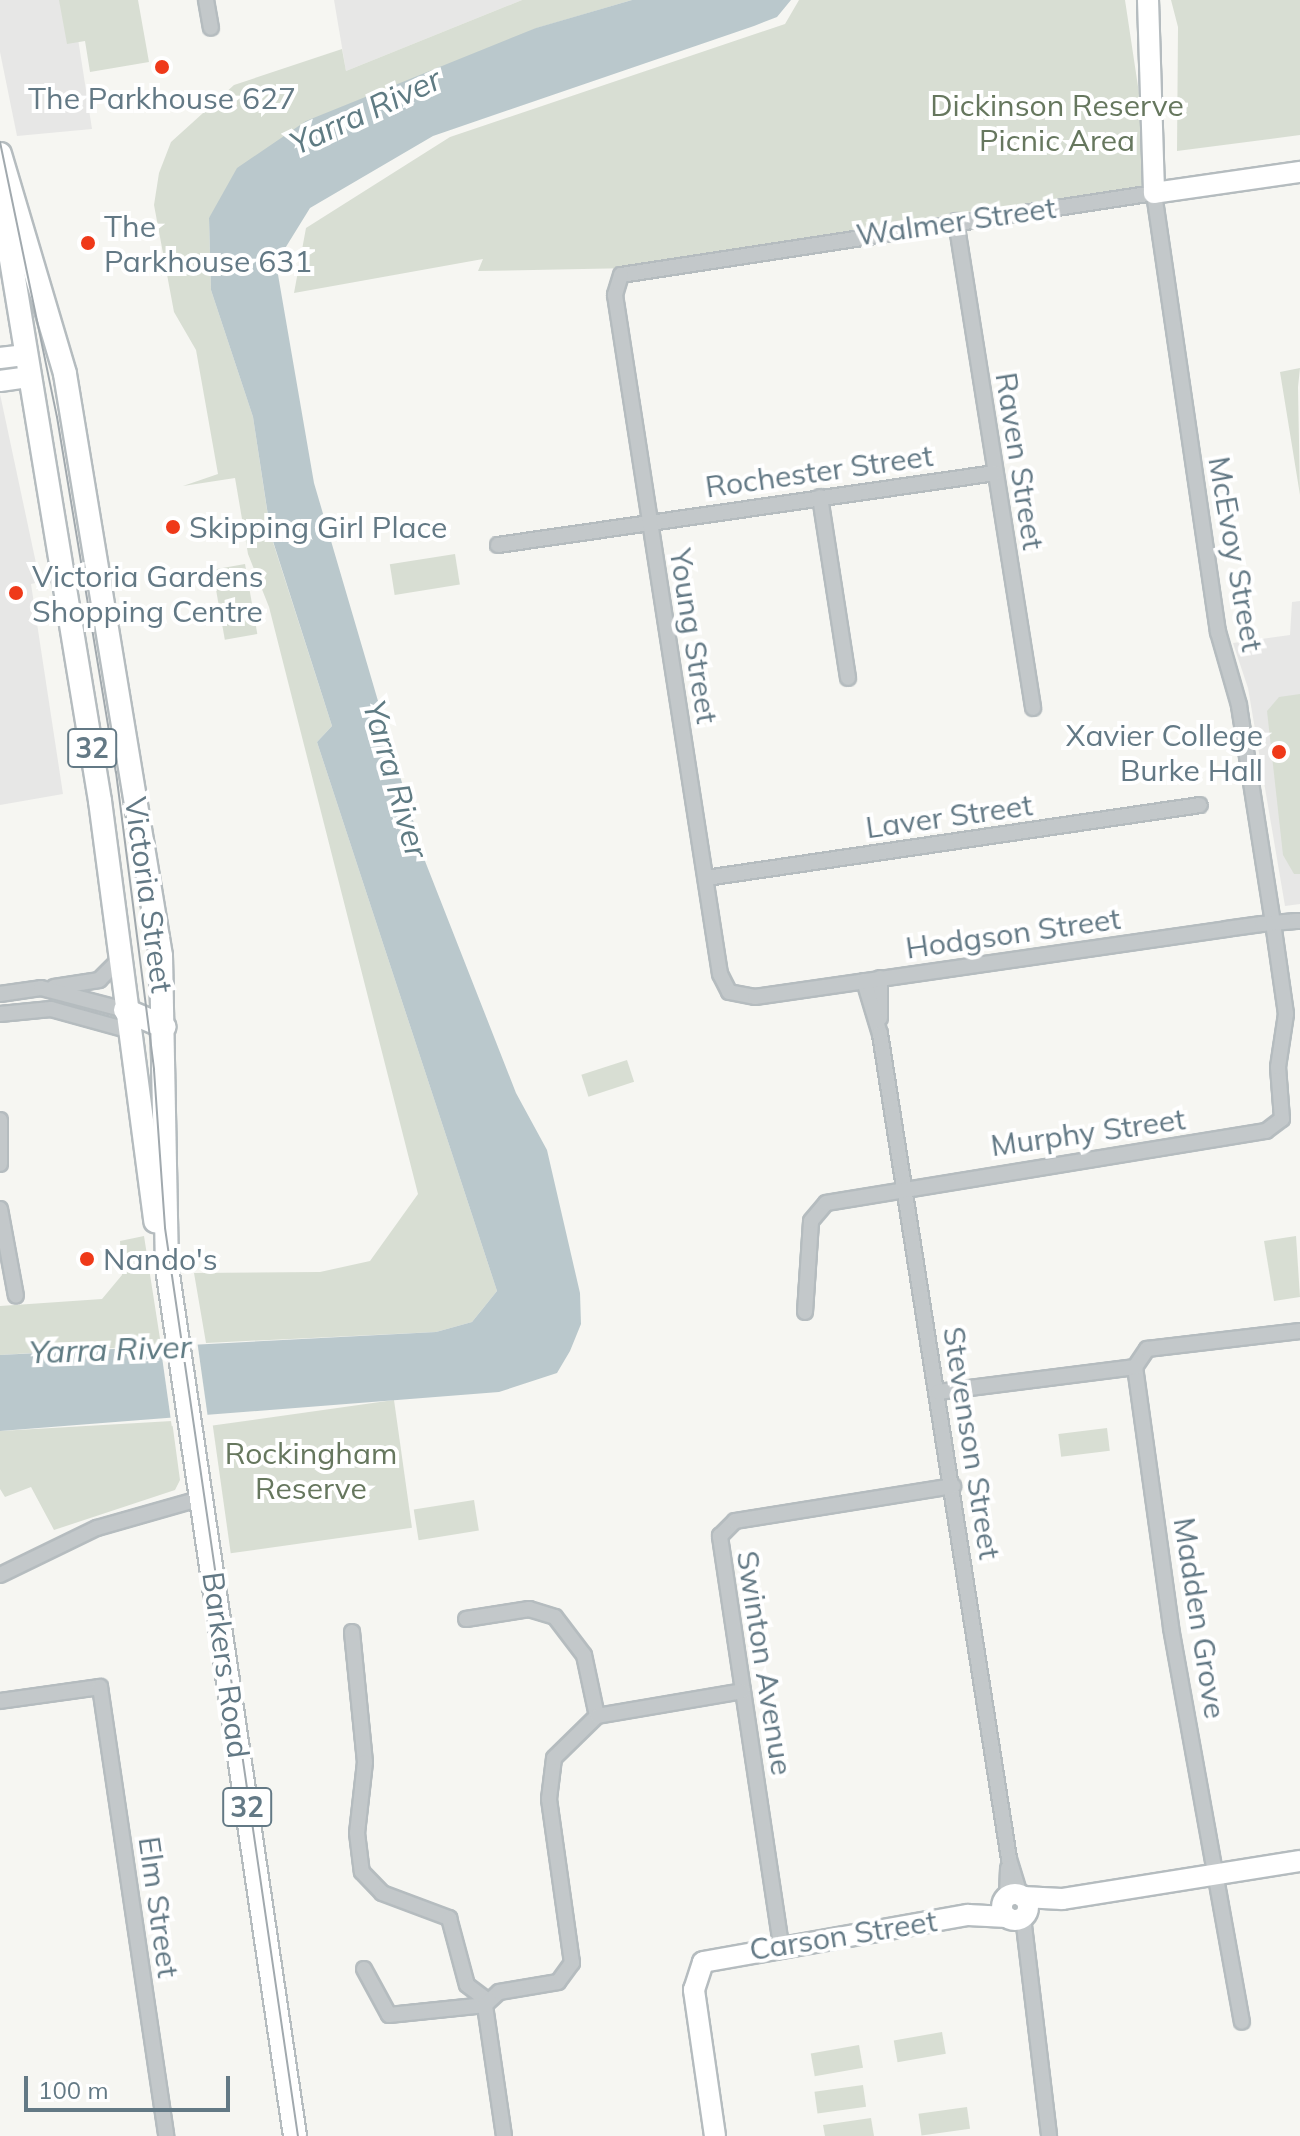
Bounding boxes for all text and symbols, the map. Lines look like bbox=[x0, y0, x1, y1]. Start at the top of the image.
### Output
marker: The Parkhouse 627 bbox=[153, 58, 171, 76]
water label: Yarra River bbox=[283, 59, 447, 163]
place label: The Parkhouse 627 bbox=[28, 80, 296, 116]
park label: Dickinson Reserve Picnic Area bbox=[930, 87, 1184, 158]
street label: Walmer Street bbox=[854, 189, 1058, 253]
place label: The Parkhouse 631 bbox=[104, 208, 312, 278]
marker: The Parkhouse 631 bbox=[79, 234, 97, 252]
street label: Raven Street bbox=[988, 370, 1052, 552]
street label: Rochester Street bbox=[703, 437, 935, 505]
street label: McEvoy Street bbox=[1201, 454, 1271, 654]
place label: Skipping Girl Place bbox=[189, 509, 447, 545]
marker: Skipping Girl Place bbox=[164, 518, 182, 536]
street label: Young Street bbox=[662, 546, 726, 726]
place label: Victoria Gardens Shopping Centre bbox=[32, 558, 264, 628]
marker: Victoria Gardens Shopping Centre bbox=[7, 584, 25, 602]
water label: Yarra River bbox=[355, 696, 437, 862]
place label: Xavier College Burke Hall bbox=[1066, 717, 1263, 788]
road number: 32 bbox=[66, 724, 118, 772]
marker: Xavier College Burke Hall bbox=[1270, 743, 1288, 761]
street label: Laver Street bbox=[863, 786, 1035, 846]
street label: Victoria Street bbox=[117, 795, 181, 995]
street label: Hodgson Street bbox=[903, 900, 1123, 966]
street label: Murphy Street bbox=[988, 1101, 1188, 1163]
place label: Nando's bbox=[103, 1241, 218, 1277]
marker: Nando's bbox=[78, 1250, 96, 1268]
street label: Stevenson Street bbox=[936, 1324, 1008, 1562]
water label: Yarra River bbox=[28, 1327, 192, 1371]
park label: Rockingham Reserve bbox=[225, 1435, 397, 1506]
street label: Madden Grove bbox=[1166, 1515, 1234, 1721]
street label: Swinton Avenue bbox=[729, 1548, 801, 1778]
street label: Barkers Road bbox=[195, 1570, 257, 1760]
road number: 32 bbox=[221, 1783, 273, 1831]
street label: Elm Street bbox=[131, 1834, 187, 1980]
street label: Carson Street bbox=[747, 1902, 939, 1968]
scale bar bbox=[28, 2060, 234, 2110]
text: 100 m bbox=[38, 2075, 109, 2105]

